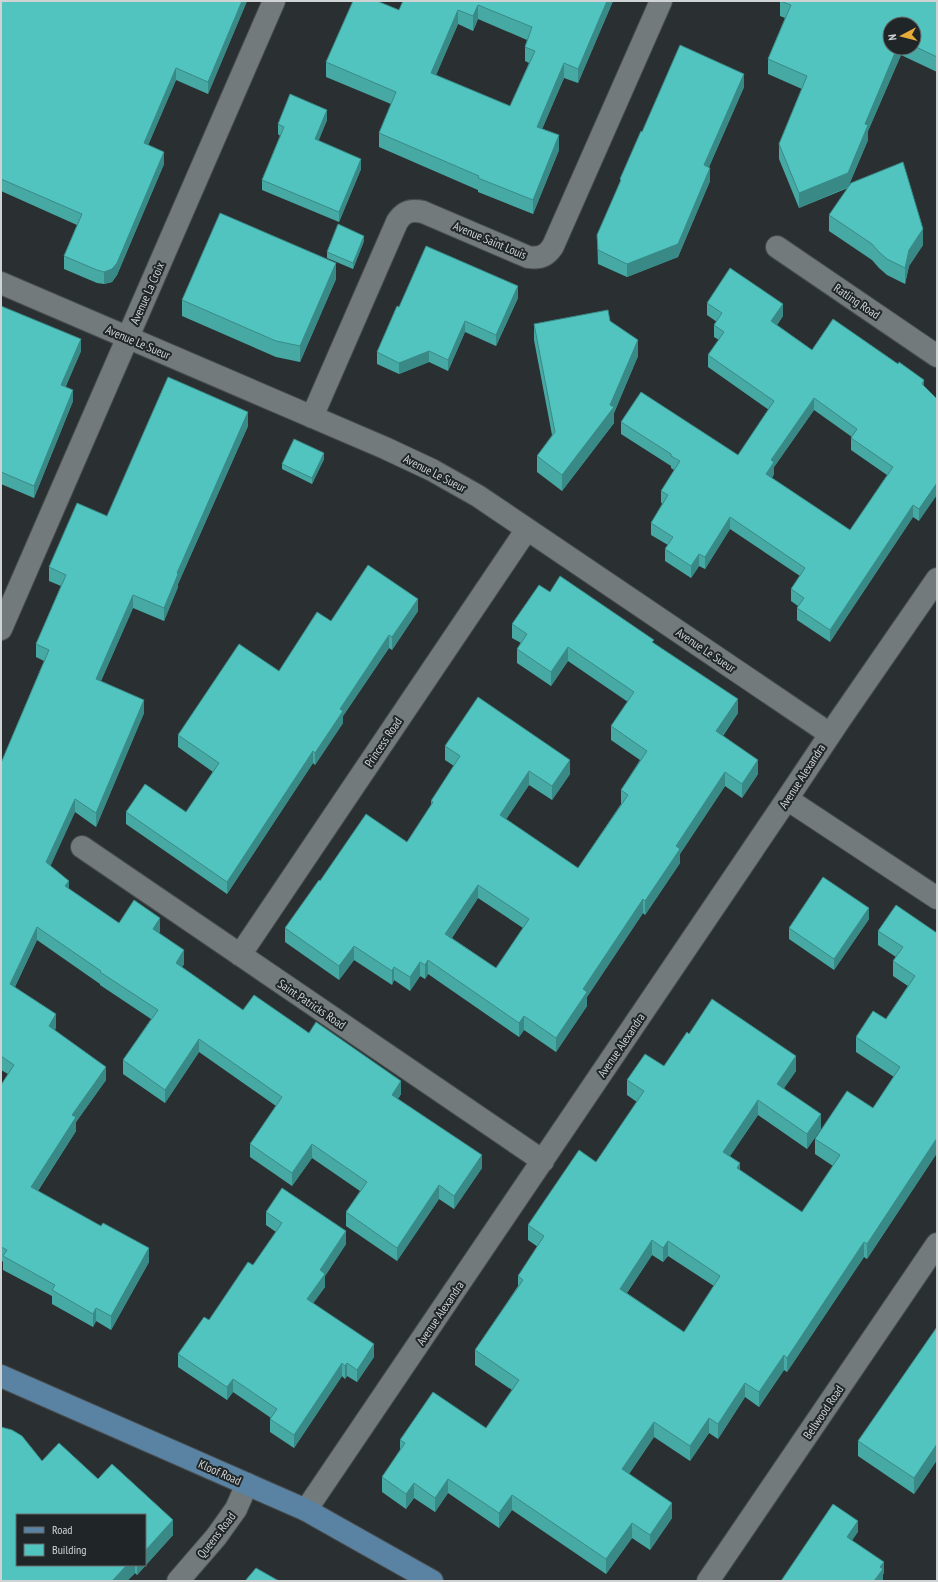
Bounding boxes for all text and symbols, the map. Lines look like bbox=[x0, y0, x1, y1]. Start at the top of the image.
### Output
north arrow bbox=[882, 16, 922, 56]
text: N bbox=[885, 33, 899, 41]
street label: Avenue Saint Louis bbox=[451, 218, 529, 262]
street label: Avenue La Croix bbox=[127, 260, 167, 326]
street label: Ratling Road bbox=[831, 280, 883, 322]
street label: Avenue Le Sueur bbox=[103, 322, 173, 363]
street label: Avenue Le Sueur bbox=[401, 451, 470, 496]
street label: Avenue Le Sueur bbox=[673, 625, 739, 676]
street label: Princess Road bbox=[361, 714, 405, 770]
street label: Avenue Alexandra bbox=[776, 741, 829, 811]
street label: Saint Patricks Road bbox=[275, 976, 349, 1032]
street label: Avenue Alexandra bbox=[594, 1010, 648, 1080]
street label: Avenue Alexandra bbox=[413, 1278, 467, 1348]
street label: Bellwood Road bbox=[800, 1382, 846, 1442]
street label: Kloof Road bbox=[196, 1456, 244, 1488]
street label: Queens Road bbox=[193, 1509, 239, 1561]
legend bbox=[16, 1514, 146, 1566]
text: Road bbox=[52, 1522, 72, 1537]
text: Building bbox=[52, 1542, 87, 1557]

